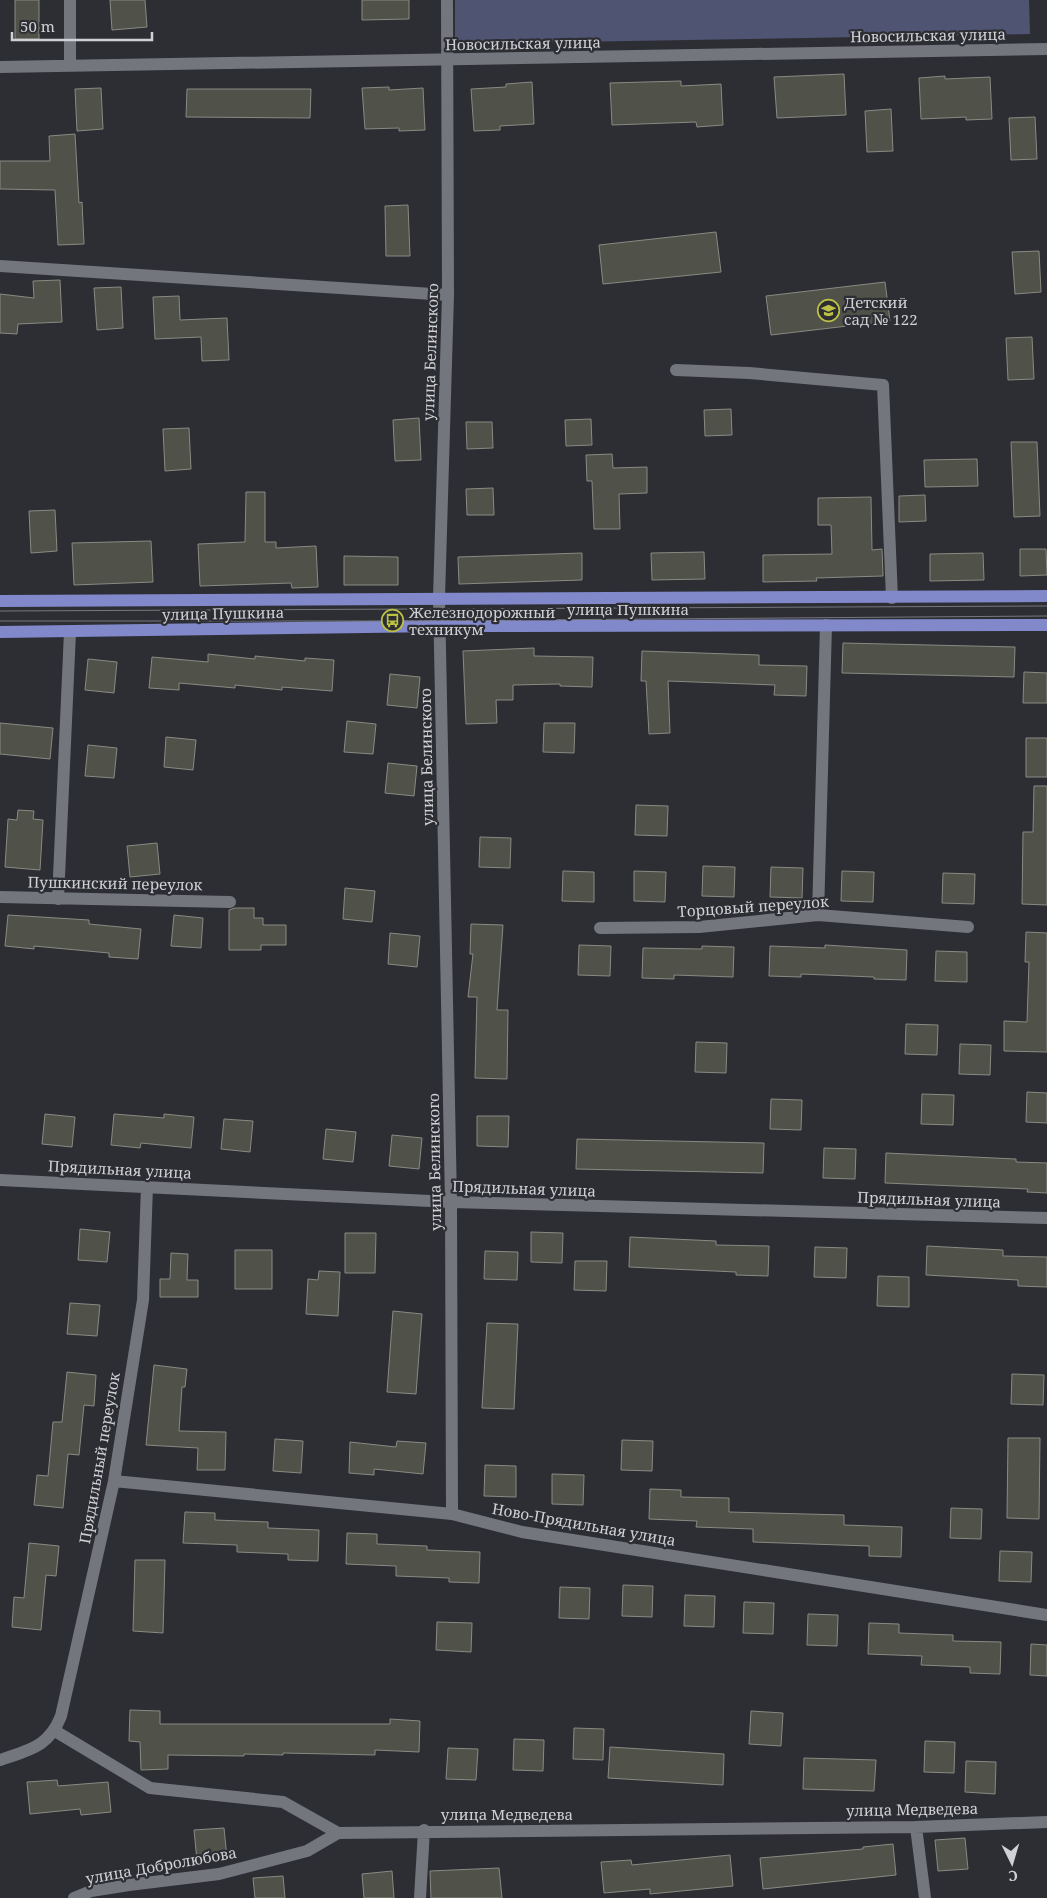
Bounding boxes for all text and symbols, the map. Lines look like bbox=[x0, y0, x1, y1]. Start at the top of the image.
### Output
scale bar bbox=[12, 10, 152, 42]
text: 50 m bbox=[20, 16, 55, 36]
street label: Новосильская улица bbox=[850, 24, 1006, 46]
street label: Новосильская улица bbox=[445, 32, 601, 54]
street label: улица Белинского bbox=[418, 283, 442, 421]
place label: Детский сад № 122 bbox=[844, 292, 918, 329]
school or university icon: Детский сад № 122 bbox=[816, 299, 840, 323]
street label: улица Пушкина bbox=[567, 599, 689, 619]
street label: улица Пушкина bbox=[162, 602, 284, 624]
place label: Железнодорожный техникум bbox=[408, 602, 555, 639]
bus stop icon: Железнодорожный техникум bbox=[381, 609, 405, 633]
street label: улица Белинского bbox=[415, 688, 437, 826]
street label: Пушкинский переулок bbox=[27, 871, 203, 895]
street label: Торцовый переулок bbox=[677, 891, 829, 921]
street label: улица Белинского bbox=[423, 1093, 445, 1231]
street label: Прядильная улица bbox=[48, 1155, 192, 1183]
street label: Прядильная улица bbox=[452, 1175, 596, 1201]
street label: Прядильная улица bbox=[857, 1186, 1001, 1212]
street label: Прядильный переулок bbox=[74, 1371, 124, 1545]
street label: Ново-Прядильная улица bbox=[491, 1498, 677, 1550]
street label: улица Медведева bbox=[846, 1798, 978, 1820]
street label: улица Медведева bbox=[441, 1804, 573, 1824]
north arrow bbox=[987, 1838, 1037, 1888]
street label: улица Добролюбова bbox=[84, 1842, 238, 1888]
text: С bbox=[1008, 1867, 1019, 1886]

